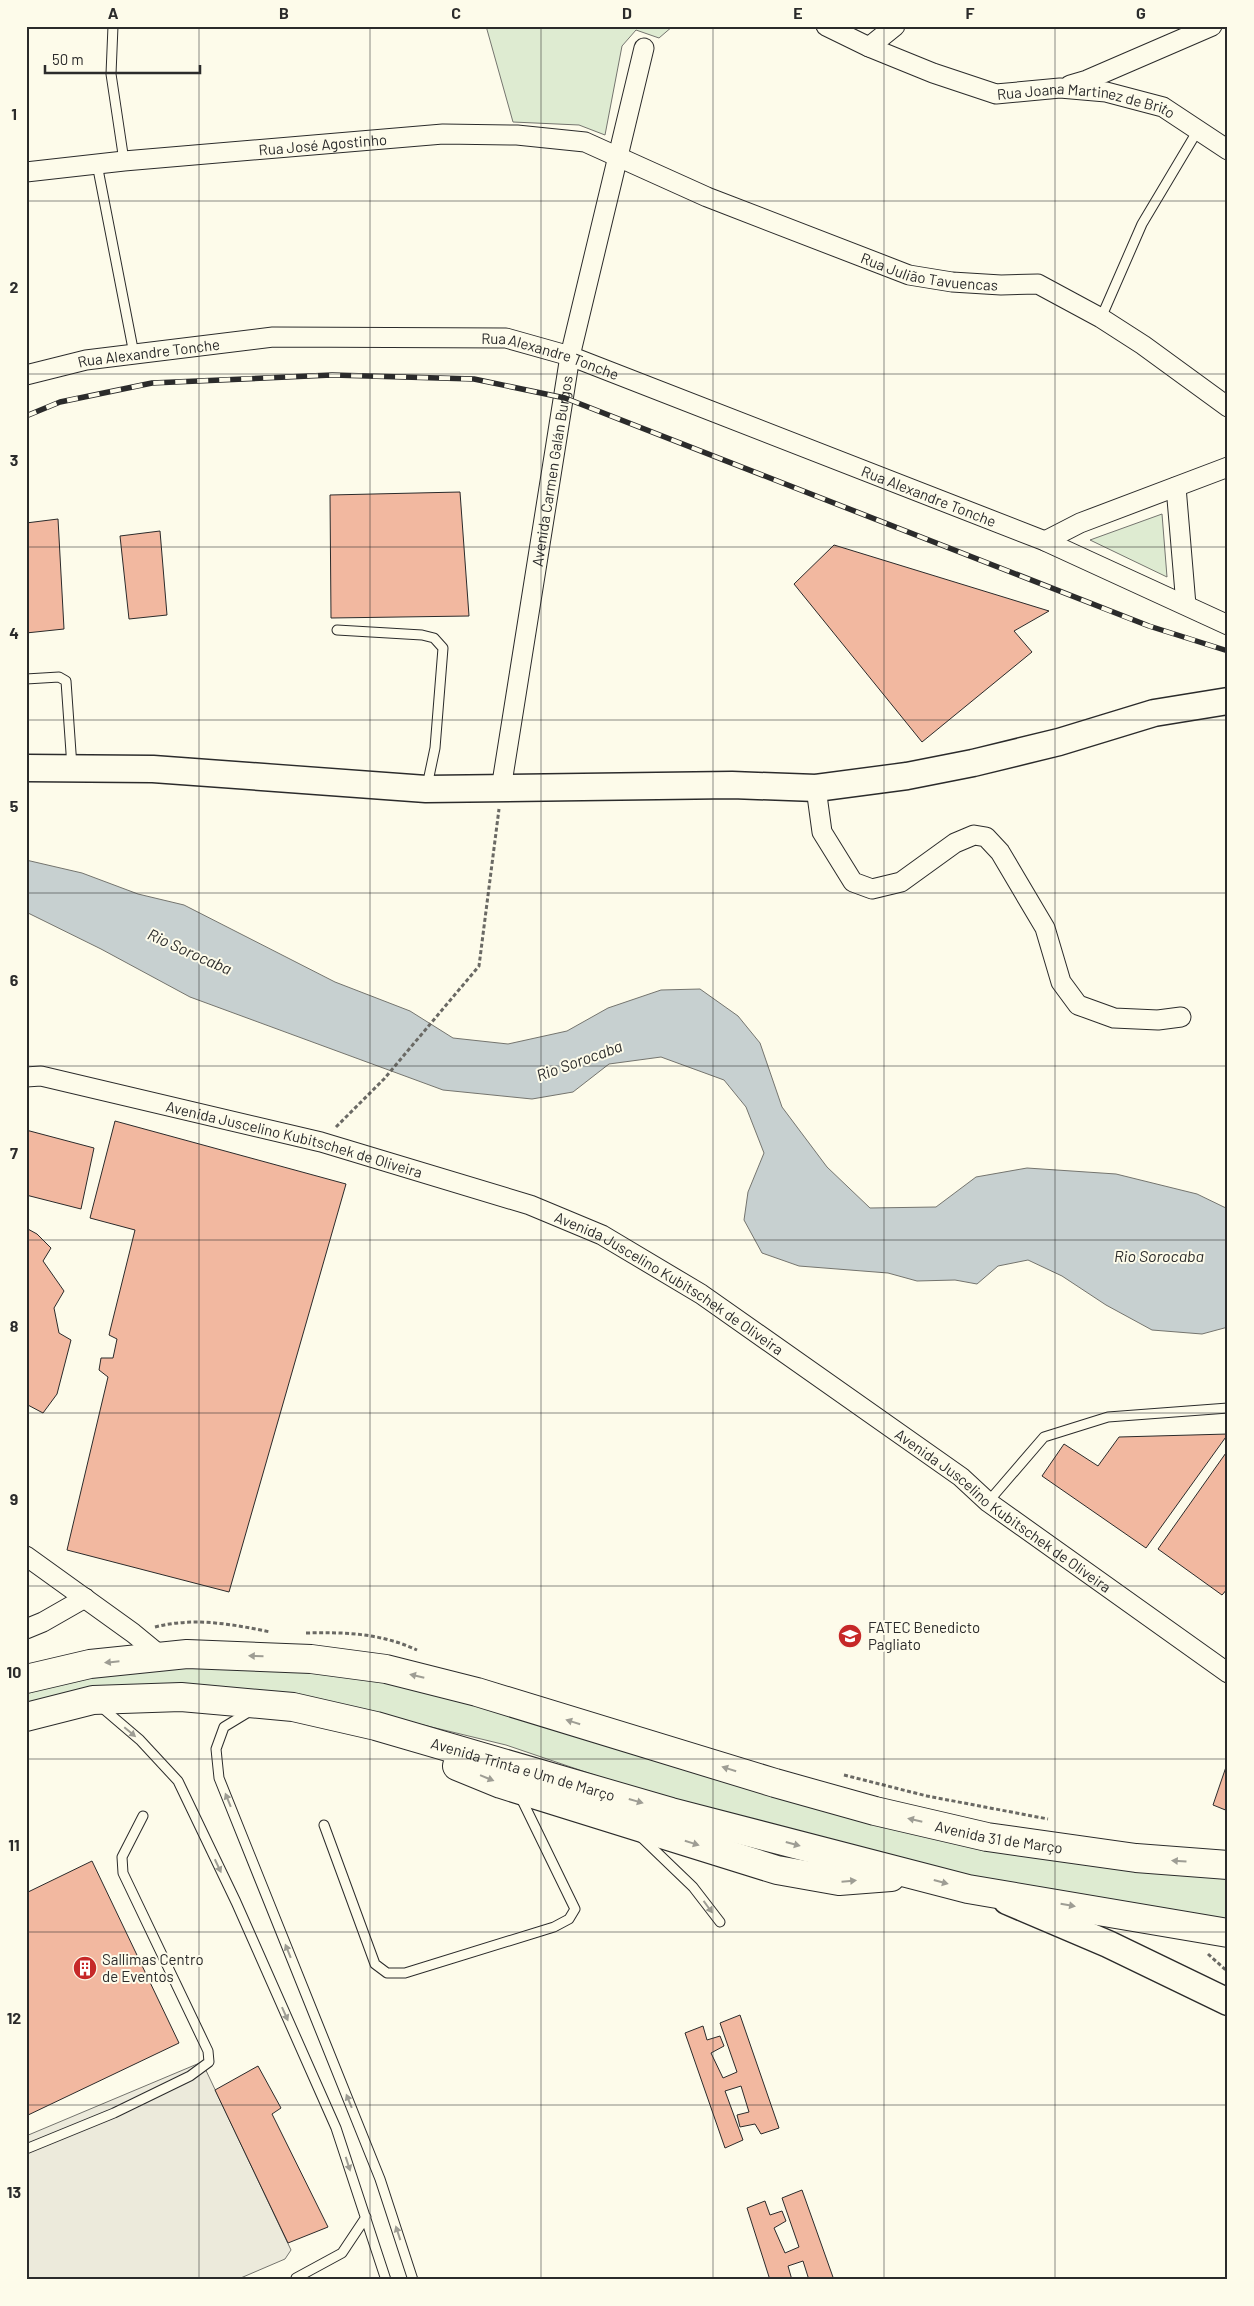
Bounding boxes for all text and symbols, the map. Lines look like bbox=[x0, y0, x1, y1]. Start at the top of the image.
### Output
text: A bbox=[108, 3, 119, 22]
text: B bbox=[279, 3, 289, 22]
text: C bbox=[451, 3, 461, 22]
text: D bbox=[622, 3, 632, 22]
text: E bbox=[793, 3, 803, 22]
text: F bbox=[966, 3, 975, 22]
text: G bbox=[1136, 3, 1146, 22]
scale bar bbox=[45, 42, 200, 74]
text: 50 m bbox=[52, 50, 84, 68]
street label: Rua Joana Martinez de Brito bbox=[996, 79, 1179, 122]
text: 1 bbox=[11, 104, 17, 123]
street label: Rua José Agostinho bbox=[258, 130, 388, 159]
street label: Rua Julião Tavuencas bbox=[858, 248, 999, 294]
text: 2 bbox=[10, 277, 19, 296]
street label: Rua Alexandre Tonche bbox=[481, 329, 622, 383]
street label: Rua Alexandre Tonche bbox=[76, 335, 221, 371]
street label: Avenida Carmen Galán Burgos bbox=[528, 374, 576, 568]
text: 3 bbox=[10, 450, 18, 469]
street label: Rua Alexandre Tonche bbox=[859, 461, 999, 530]
text: 4 bbox=[9, 623, 19, 642]
text: 5 bbox=[10, 796, 19, 815]
water label: Rio Sorocaba bbox=[145, 924, 235, 978]
text: 6 bbox=[10, 970, 19, 989]
water label: Rio Sorocaba bbox=[533, 1036, 625, 1084]
street label: Avenida Juscelino Kubitschek de Oliveira bbox=[164, 1097, 425, 1181]
text: 7 bbox=[10, 1143, 18, 1162]
street label: Avenida Juscelino Kubitschek de Oliveira bbox=[552, 1207, 787, 1358]
water label: Rio Sorocaba bbox=[1114, 1246, 1204, 1265]
text: 8 bbox=[10, 1316, 19, 1335]
street label: Avenida Juscelino Kubitschek de Oliveira bbox=[892, 1425, 1115, 1596]
text: 9 bbox=[10, 1489, 18, 1508]
place label: FATEC Benedicto Pagliato bbox=[868, 1618, 980, 1653]
school or university icon: FATEC Benedicto Pagliato bbox=[837, 1623, 863, 1649]
one-way arrow bbox=[248, 1652, 264, 1660]
one-way arrow bbox=[104, 1658, 120, 1666]
text: 10 bbox=[7, 1662, 21, 1681]
one-way arrow bbox=[410, 1672, 425, 1680]
one-way arrow bbox=[566, 1717, 581, 1725]
one-way arrow bbox=[124, 1726, 136, 1737]
street label: Avenida Trinta e Um de Março bbox=[429, 1734, 617, 1804]
one-way arrow bbox=[721, 1765, 736, 1773]
one-way arrow bbox=[480, 1775, 494, 1783]
one-way arrow bbox=[223, 1793, 231, 1807]
one-way arrow bbox=[629, 1798, 644, 1806]
one-way arrow bbox=[908, 1816, 923, 1824]
street label: Avenida 31 de Março bbox=[933, 1816, 1064, 1857]
text: 11 bbox=[8, 1835, 20, 1854]
one-way arrow bbox=[684, 1840, 699, 1848]
one-way arrow bbox=[786, 1840, 801, 1848]
one-way arrow bbox=[1171, 1857, 1187, 1865]
one-way arrow bbox=[215, 1859, 223, 1873]
one-way arrow bbox=[841, 1876, 857, 1884]
one-way arrow bbox=[934, 1879, 949, 1887]
one-way arrow bbox=[703, 1900, 713, 1914]
one-way arrow bbox=[1060, 1901, 1076, 1909]
one-way arrow bbox=[284, 1944, 292, 1958]
place label: Sallimas Centro de Eventos bbox=[102, 1950, 204, 1985]
building icon: Sallimas Centro de Eventos bbox=[72, 1955, 98, 1981]
one-way arrow bbox=[282, 2007, 290, 2021]
text: 12 bbox=[7, 2008, 21, 2027]
one-way arrow bbox=[345, 2094, 352, 2109]
one-way arrow bbox=[345, 2156, 352, 2171]
text: 13 bbox=[7, 2182, 21, 2201]
one-way arrow bbox=[394, 2226, 401, 2241]

